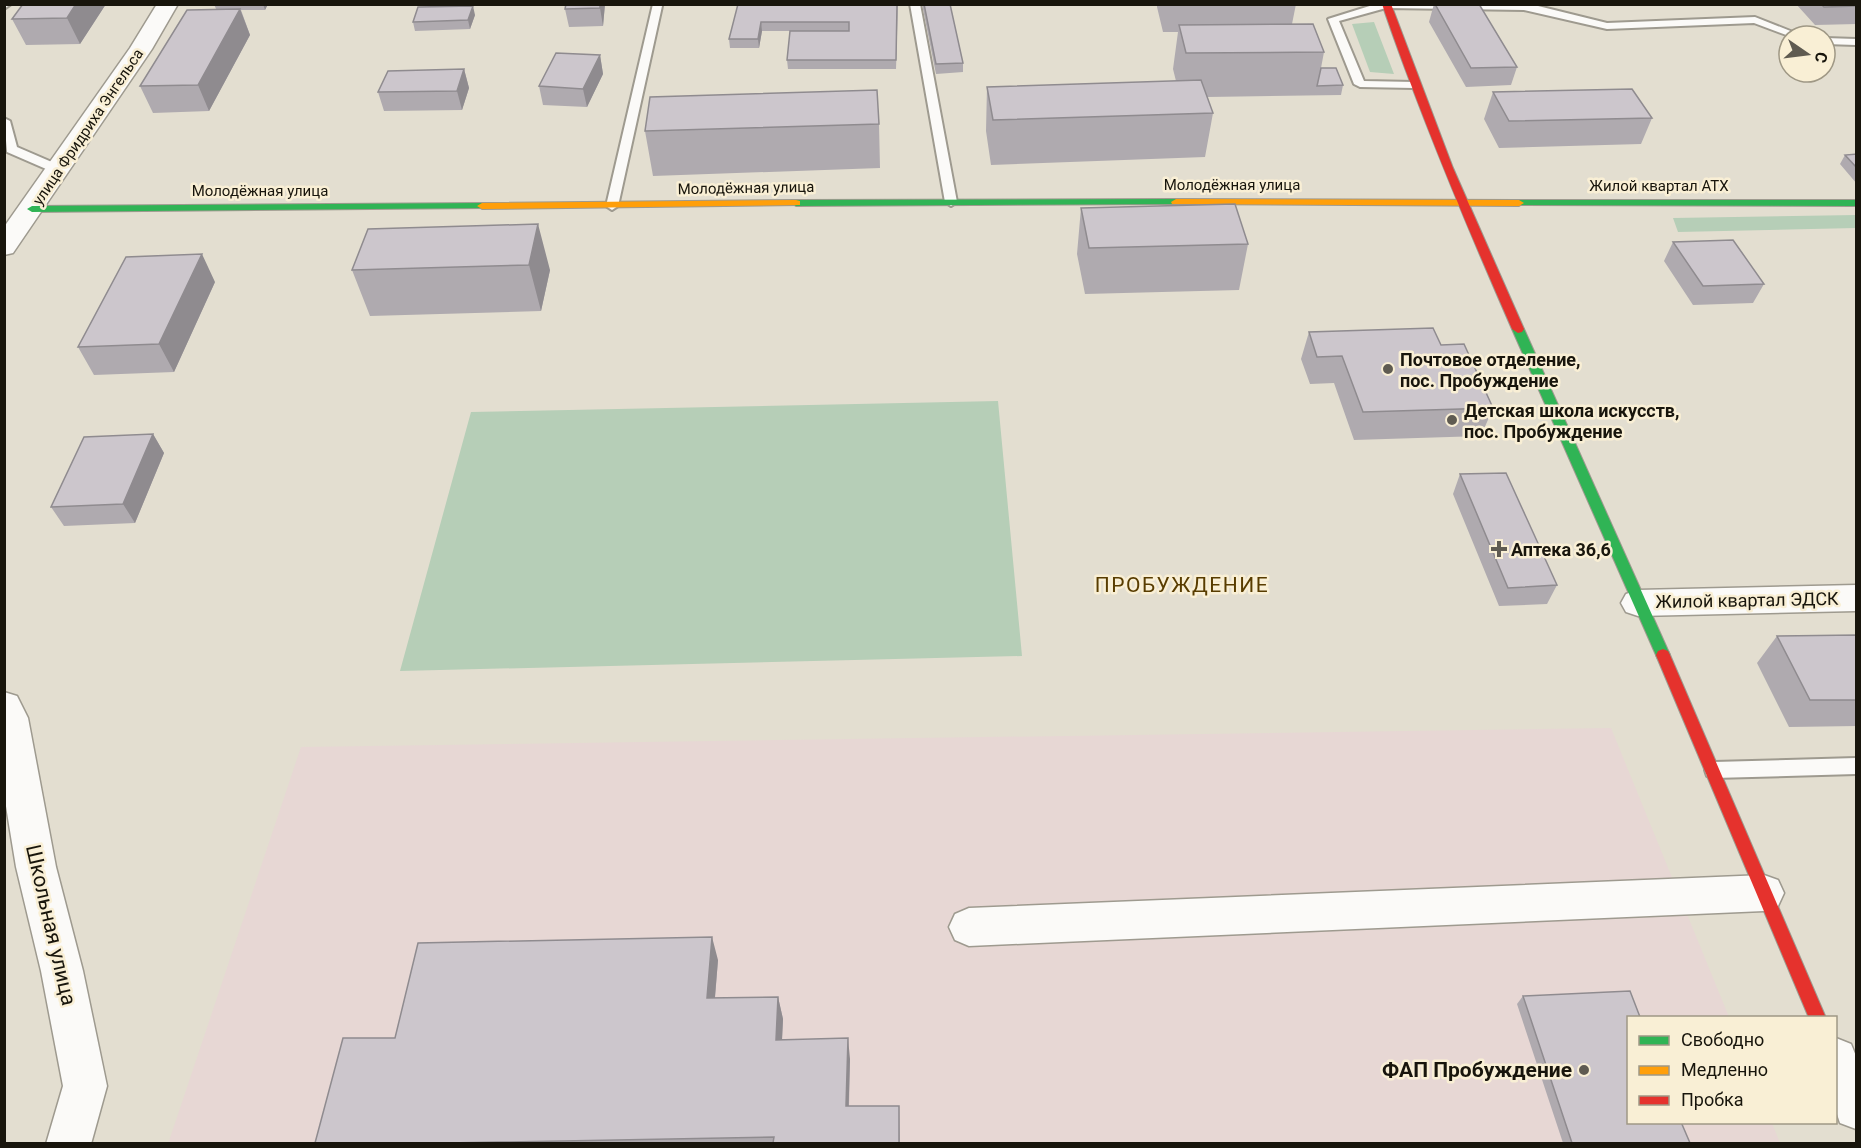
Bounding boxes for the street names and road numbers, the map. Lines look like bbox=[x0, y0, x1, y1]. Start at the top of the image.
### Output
street label: улица Фридриха Энгельса bbox=[29, 45, 147, 209]
street label: Молодёжная улица bbox=[1164, 176, 1300, 194]
street label: Жилой квартал АТХ bbox=[1589, 177, 1729, 195]
street label: Молодёжная улица bbox=[678, 178, 814, 198]
street label: Молодёжная улица bbox=[192, 182, 328, 200]
street label: Жилой квартал ЭДСК bbox=[1655, 588, 1839, 612]
street label: Школьная улица bbox=[21, 842, 81, 1008]

